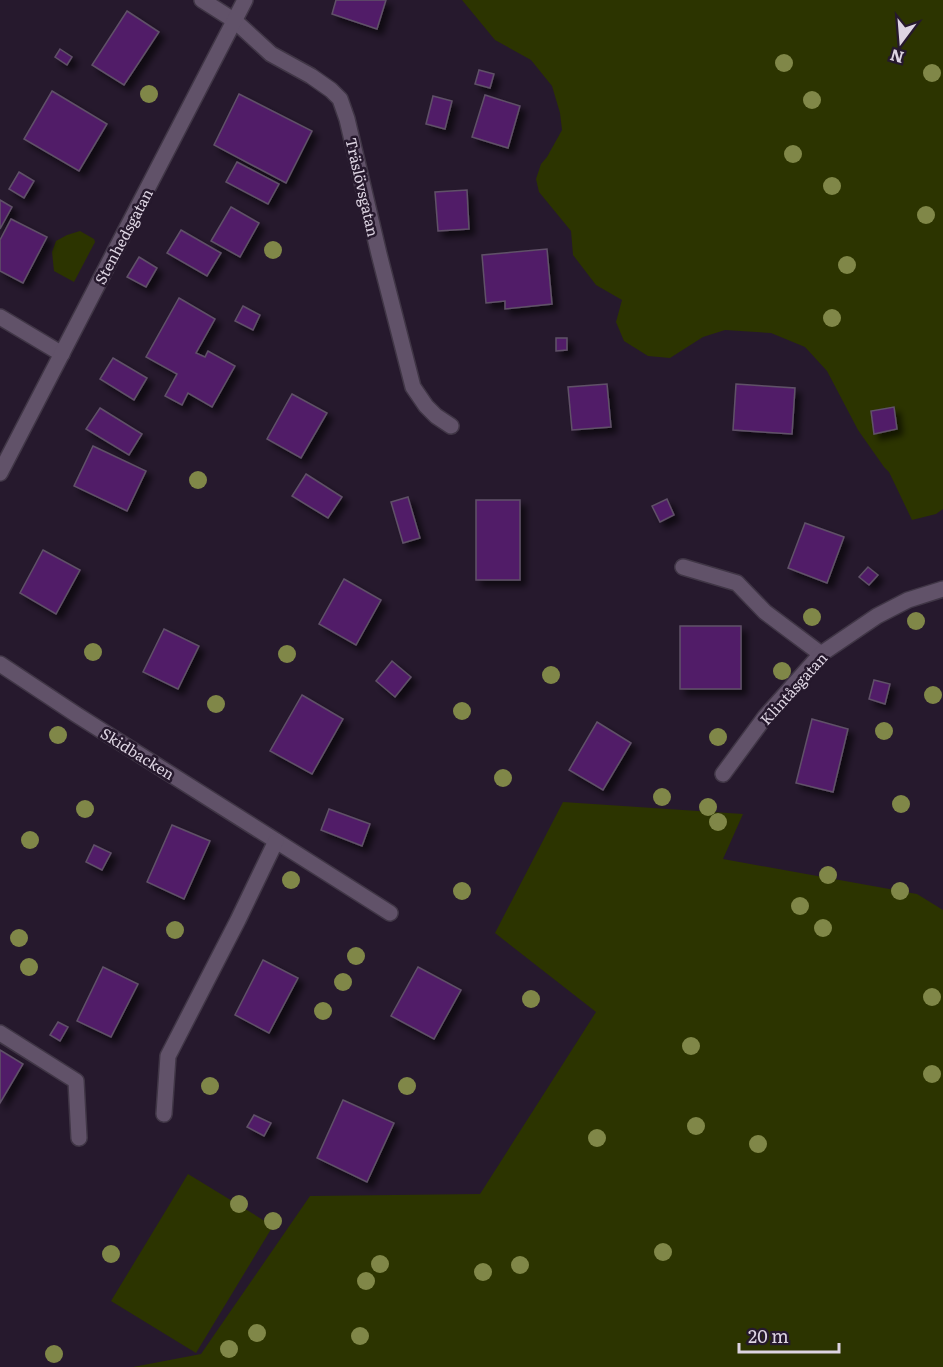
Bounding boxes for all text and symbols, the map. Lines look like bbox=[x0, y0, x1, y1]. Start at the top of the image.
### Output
north arrow bbox=[871, 12, 931, 72]
text: N bbox=[887, 44, 906, 71]
street label: Träslövsgatan bbox=[340, 135, 386, 239]
street label: Stenhedsgatan bbox=[88, 184, 158, 288]
street label: Klintåsgatan bbox=[754, 646, 832, 730]
street label: Skidbacken bbox=[97, 721, 179, 785]
scale bar bbox=[739, 1316, 840, 1354]
text: 20 m bbox=[748, 1322, 789, 1349]

